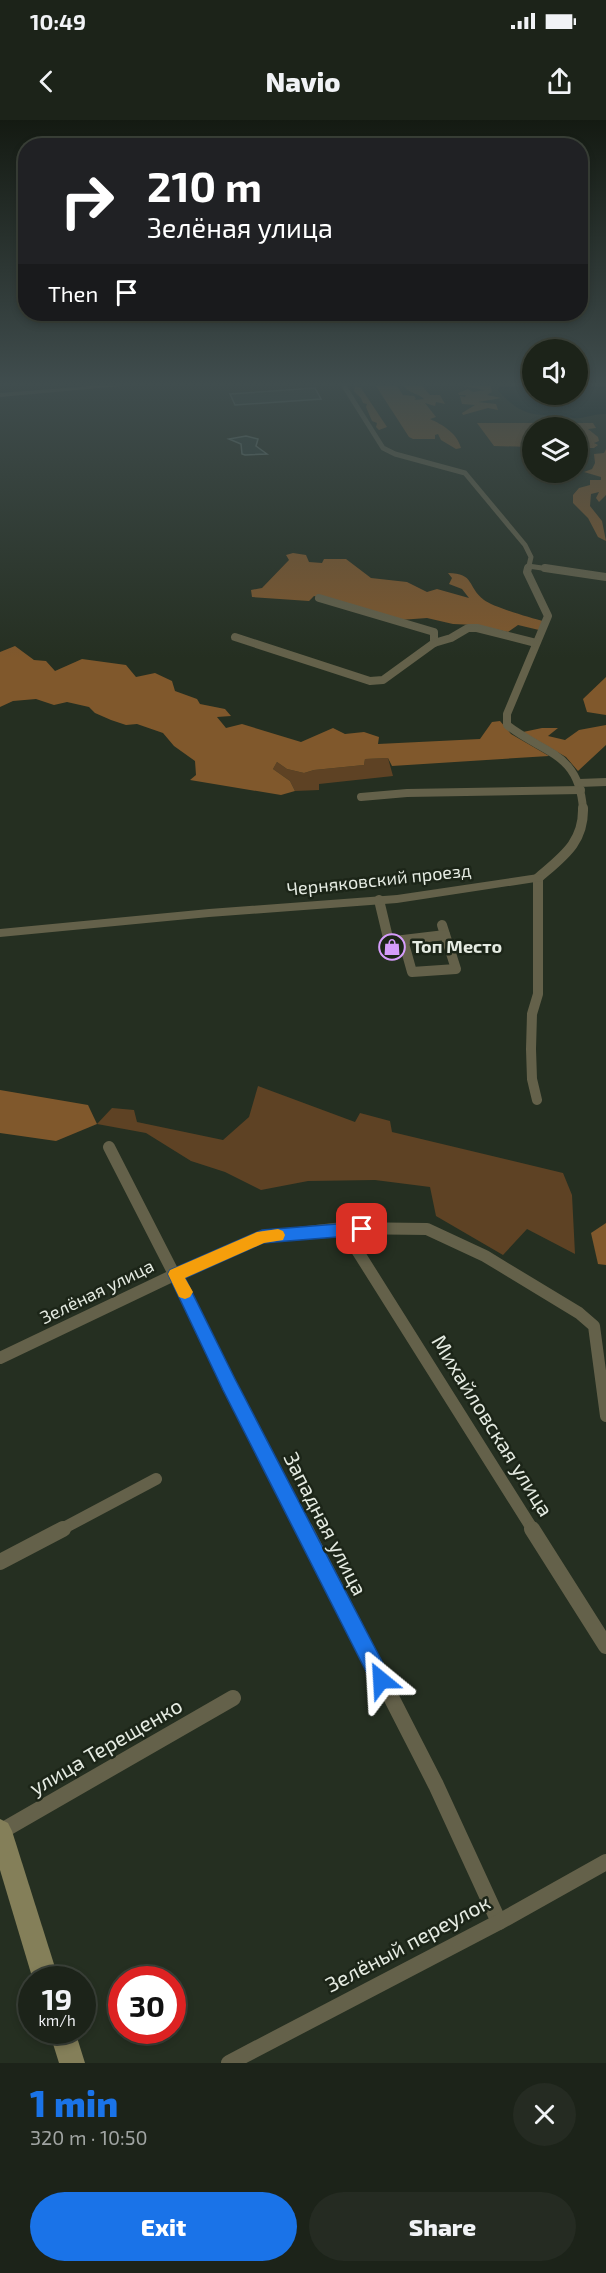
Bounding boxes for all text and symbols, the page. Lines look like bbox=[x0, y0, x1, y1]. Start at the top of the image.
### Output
text: 10:49 bbox=[30, 8, 86, 34]
icon: back bbox=[30, 65, 63, 98]
text: Navio bbox=[265, 65, 341, 97]
icon: share bbox=[543, 65, 576, 98]
text: 210 m bbox=[147, 160, 262, 210]
icon: right bbox=[48, 162, 126, 240]
text: Зелёная улица bbox=[147, 211, 333, 243]
icon: arrive bbox=[110, 276, 143, 309]
text: Then bbox=[48, 280, 98, 306]
map controls bbox=[522, 339, 588, 483]
button: sound bbox=[522, 339, 588, 405]
button: layers bbox=[522, 417, 588, 483]
street label: Черняковский проезд bbox=[286, 858, 472, 900]
shop icon: Топ Место bbox=[377, 932, 407, 962]
place label: Топ Место bbox=[412, 935, 502, 957]
pin bbox=[336, 1203, 387, 1254]
icon: arrive bbox=[345, 1212, 378, 1245]
street label: Зелёная улица bbox=[36, 1254, 157, 1328]
street label: Михайловская улица bbox=[426, 1330, 559, 1521]
street label: Западная улица bbox=[279, 1447, 373, 1600]
position arrow bbox=[349, 1648, 413, 1712]
street label: улица Терещенко bbox=[24, 1692, 187, 1800]
street label: Зелёный переулок bbox=[321, 1889, 494, 1998]
speed limit sign: 30 bbox=[108, 1966, 186, 2044]
text: 19 bbox=[42, 1980, 72, 2016]
text: km/h bbox=[38, 2011, 76, 2029]
text: 1 min bbox=[30, 2081, 118, 2124]
button: close bbox=[513, 2083, 576, 2146]
text: 320 m · 10:50 bbox=[30, 2125, 148, 2149]
button: Exit bbox=[30, 2192, 297, 2261]
button: Share bbox=[309, 2192, 576, 2261]

